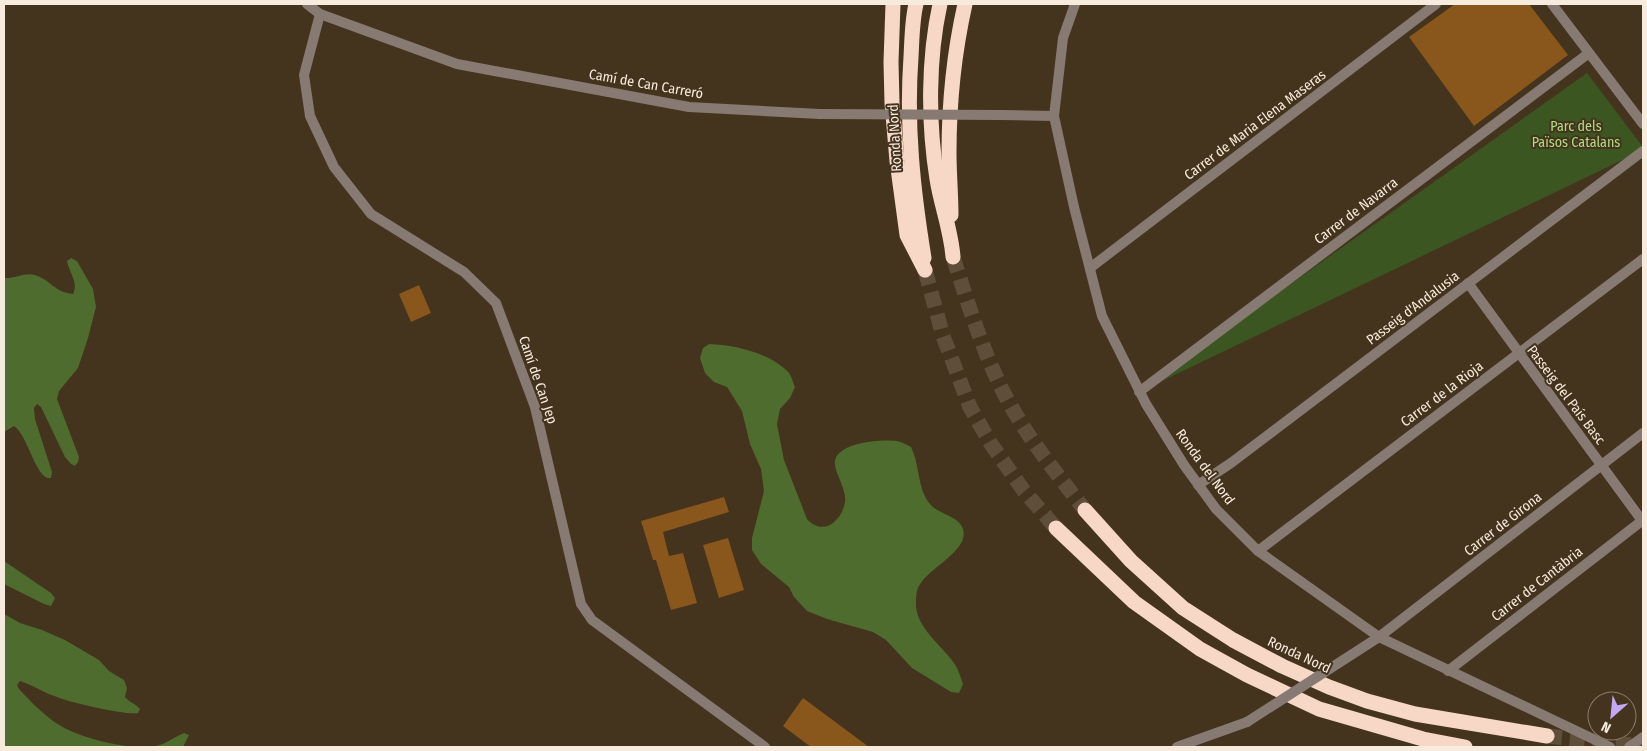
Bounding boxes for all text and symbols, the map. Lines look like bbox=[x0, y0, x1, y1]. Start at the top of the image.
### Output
street label: Camí de Can Carreró bbox=[588, 66, 704, 102]
street label: Carrer de Maria Elena Maseras bbox=[1181, 66, 1329, 184]
street label: Ronda Nord bbox=[885, 104, 905, 172]
park label: Parc dels Països Catalans bbox=[1532, 118, 1620, 151]
street label: Carrer de Navarra bbox=[1311, 174, 1401, 248]
street label: Passeig d'Andalusia bbox=[1363, 268, 1463, 348]
street label: Camí de Can Jep bbox=[515, 334, 561, 426]
street label: Passeig del País Basc bbox=[1523, 342, 1609, 448]
street label: Carrer de la Rioja bbox=[1397, 357, 1487, 430]
street label: Ronda del Nord bbox=[1172, 426, 1238, 508]
street label: Carrer de Girona bbox=[1461, 488, 1545, 560]
street label: Carrer de Cantàbria bbox=[1488, 543, 1586, 625]
street label: Ronda Nord bbox=[1265, 633, 1333, 677]
north arrow bbox=[1587, 691, 1637, 741]
text: N bbox=[1599, 718, 1614, 737]

